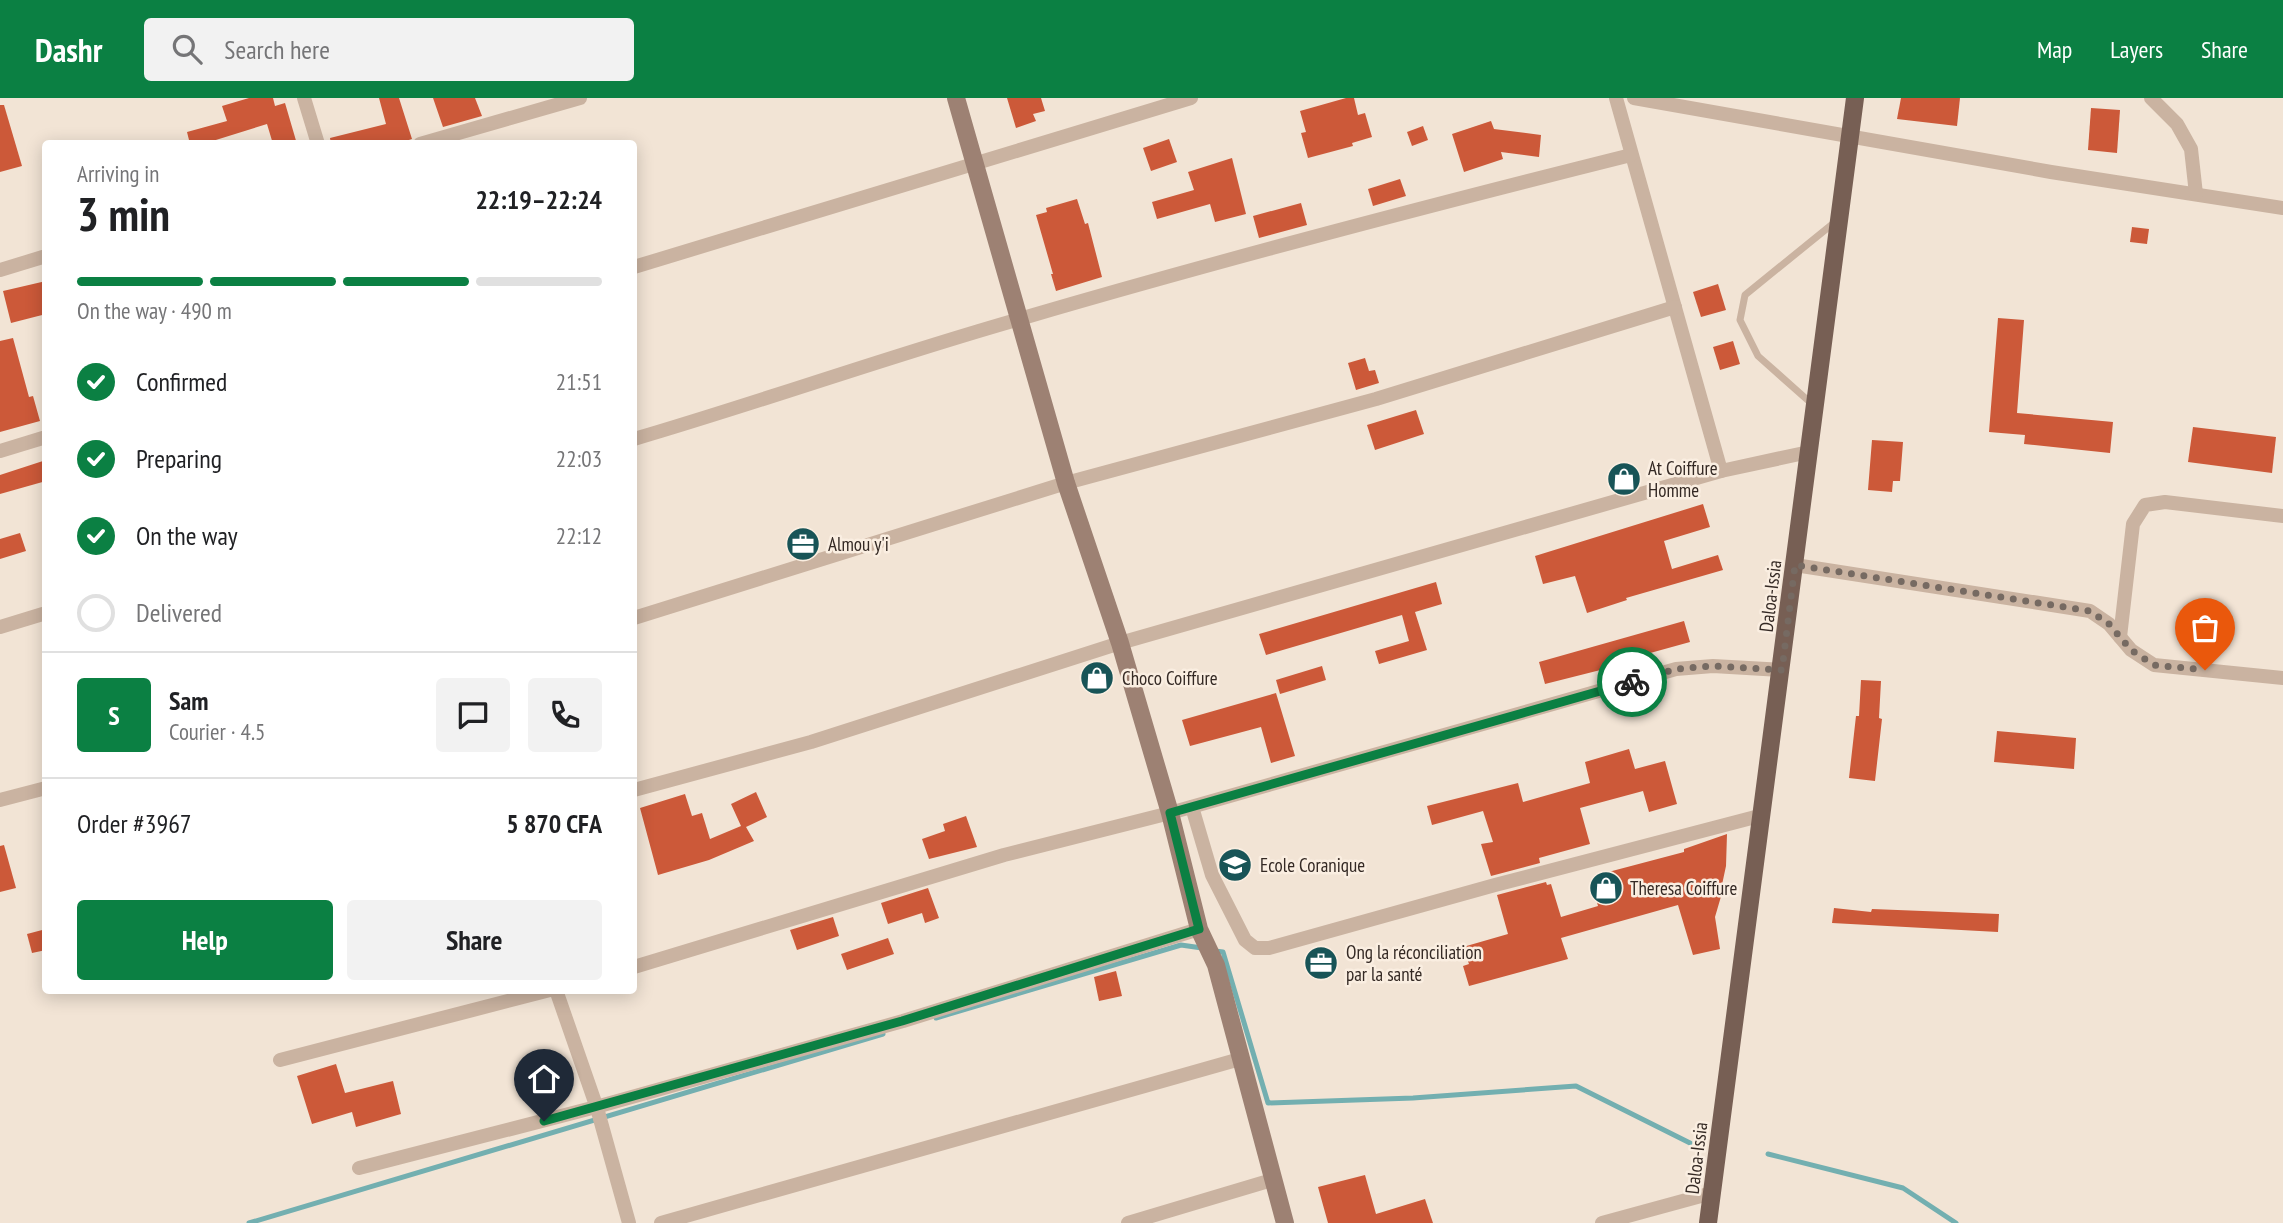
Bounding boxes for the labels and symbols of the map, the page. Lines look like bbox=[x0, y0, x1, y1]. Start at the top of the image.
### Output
place label: At Coiffure Homme bbox=[1648, 456, 1718, 502]
shop icon: At Coiffure Homme bbox=[1605, 460, 1643, 498]
office icon: Almou y'i bbox=[784, 525, 822, 563]
place label: Almou y'i bbox=[828, 532, 889, 556]
street label: Daloa-Issia bbox=[1754, 559, 1786, 633]
pin bbox=[2175, 598, 2235, 670]
courier bbox=[1597, 647, 1667, 717]
shop icon: Choco Coiffure bbox=[1078, 659, 1116, 697]
place label: Choco Coiffure bbox=[1122, 666, 1218, 690]
school or university icon: Ecole Coranique bbox=[1216, 846, 1254, 884]
place label: Ecole Coranique bbox=[1260, 853, 1365, 877]
shop icon: Theresa Coiffure bbox=[1587, 869, 1625, 907]
place label: Theresa Coiffure bbox=[1630, 876, 1738, 900]
place label: Ong la réconciliation par la santé bbox=[1346, 940, 1482, 986]
office icon: Ong la réconciliation par la santé bbox=[1302, 944, 1340, 982]
pin bbox=[514, 1049, 574, 1121]
street label: Daloa-Issia bbox=[1680, 1121, 1712, 1195]

